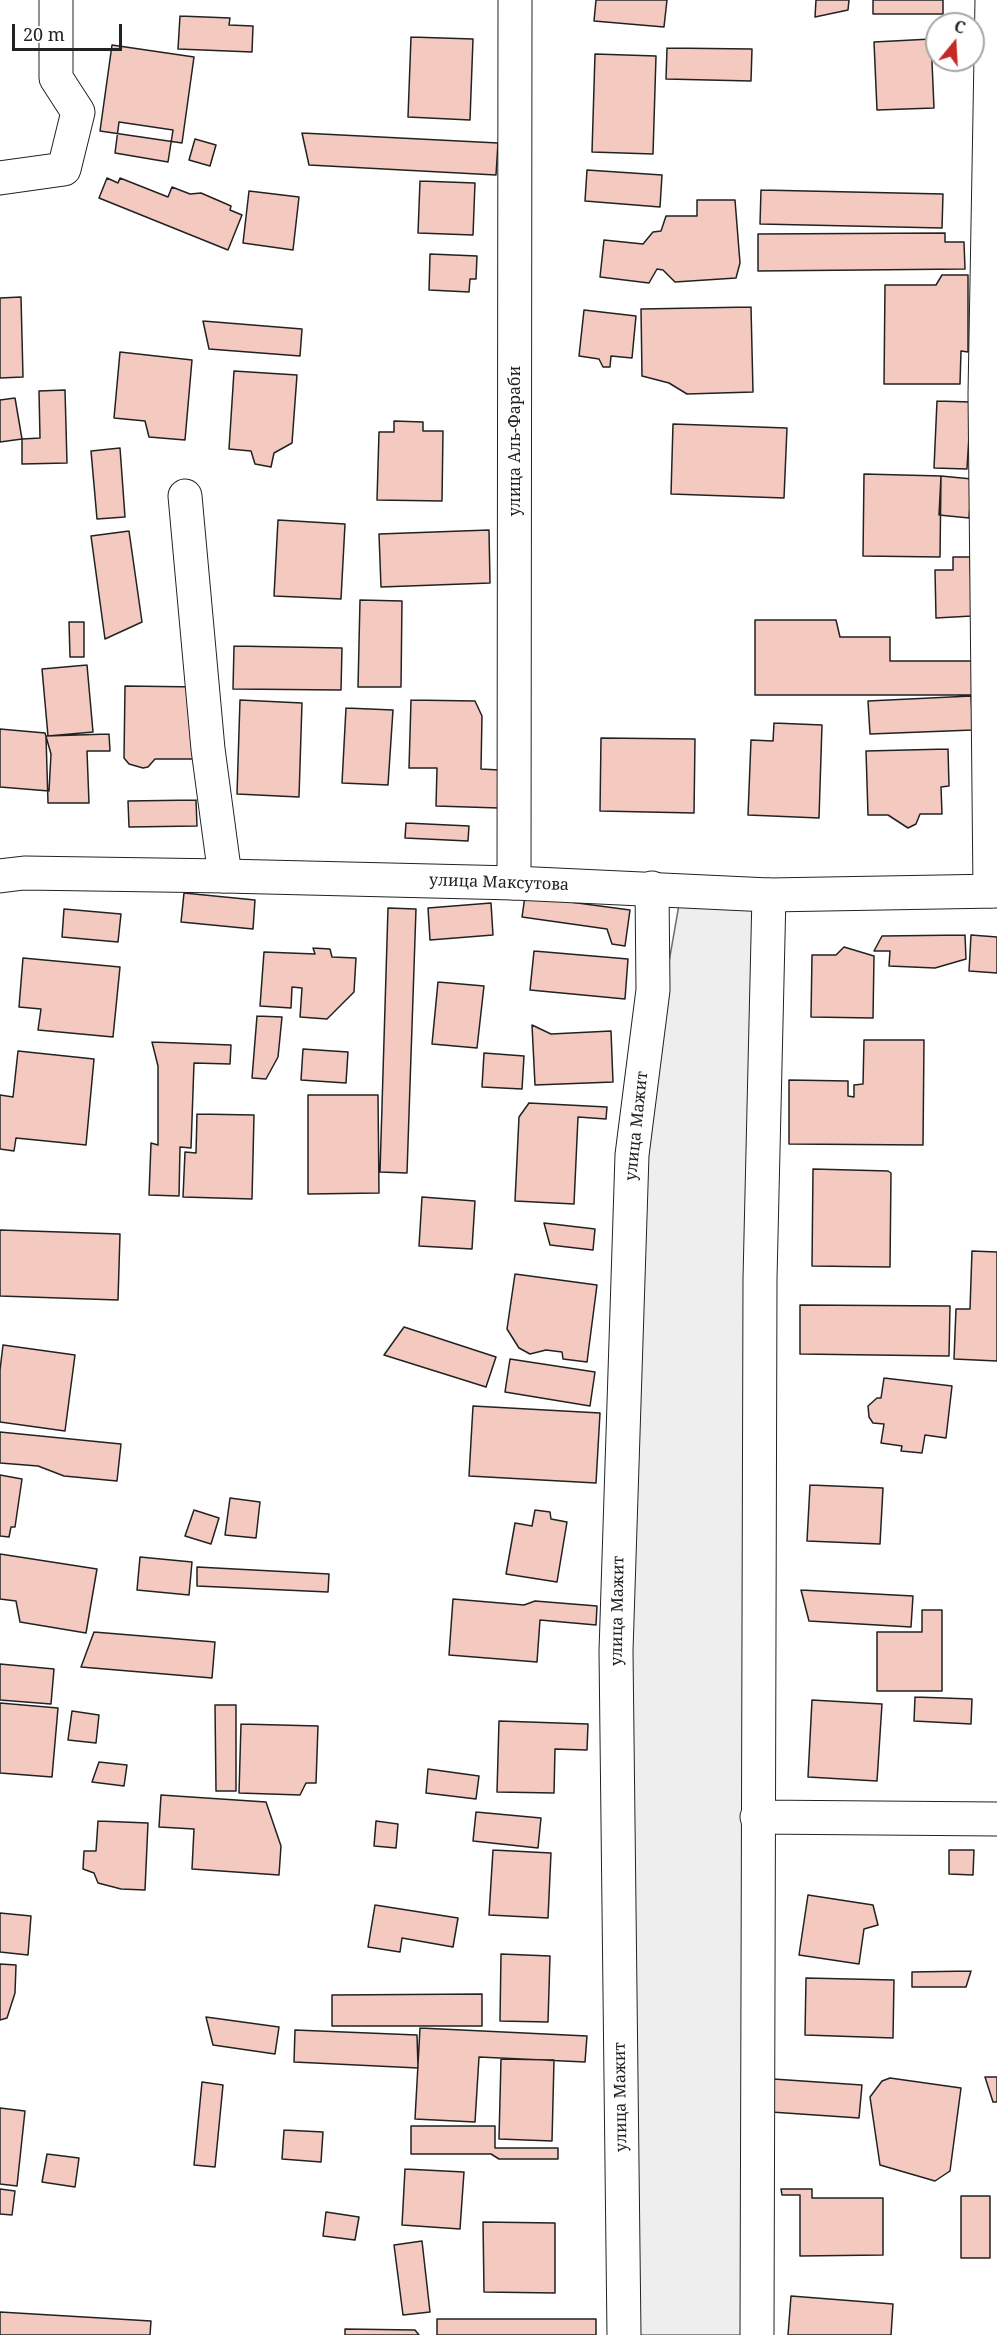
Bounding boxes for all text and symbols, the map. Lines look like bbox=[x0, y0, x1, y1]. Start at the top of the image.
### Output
scale bar bbox=[15, 12, 124, 50]
north arrow bbox=[925, 12, 985, 72]
text: С bbox=[952, 15, 968, 39]
text: 20 m bbox=[23, 22, 65, 46]
street label: улица Аль-Фараби bbox=[505, 366, 525, 516]
street label: улица Максутова bbox=[429, 871, 569, 895]
street label: улица Мажит bbox=[622, 1070, 652, 1182]
street label: улица Мажит bbox=[607, 1556, 629, 1666]
street label: улица Мажит bbox=[610, 2042, 632, 2152]

